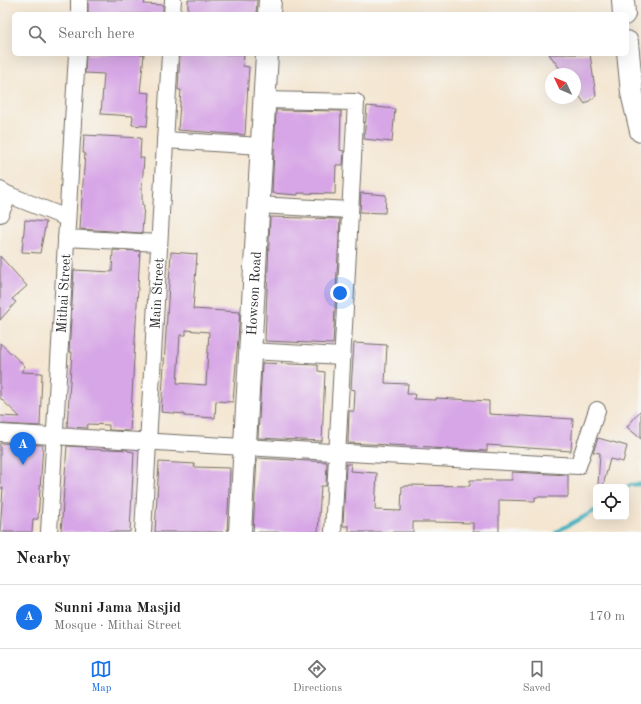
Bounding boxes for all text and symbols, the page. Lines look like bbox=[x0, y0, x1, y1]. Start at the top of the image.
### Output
search box bbox=[12, 12, 629, 56]
icon: search bbox=[26, 23, 48, 45]
text: Search here bbox=[58, 27, 135, 42]
north arrow bbox=[545, 68, 581, 104]
street label: Howson Road bbox=[245, 251, 264, 336]
street label: Mithai Street bbox=[55, 253, 73, 334]
street label: Main Street bbox=[148, 257, 166, 329]
your location bbox=[330, 283, 350, 303]
pin: A bbox=[10, 432, 36, 465]
map controls bbox=[593, 484, 629, 520]
button: locate bbox=[593, 484, 629, 520]
text: Nearby bbox=[16, 550, 71, 567]
text: Sunni Jama Masjid bbox=[54, 601, 181, 616]
text: A bbox=[24, 610, 34, 623]
text: 170 m bbox=[588, 610, 625, 623]
text: Mosque · Mithai Street bbox=[54, 619, 181, 632]
tab: Map bbox=[90, 658, 112, 696]
tab: Directions bbox=[293, 658, 342, 696]
tab: Saved bbox=[523, 658, 551, 696]

